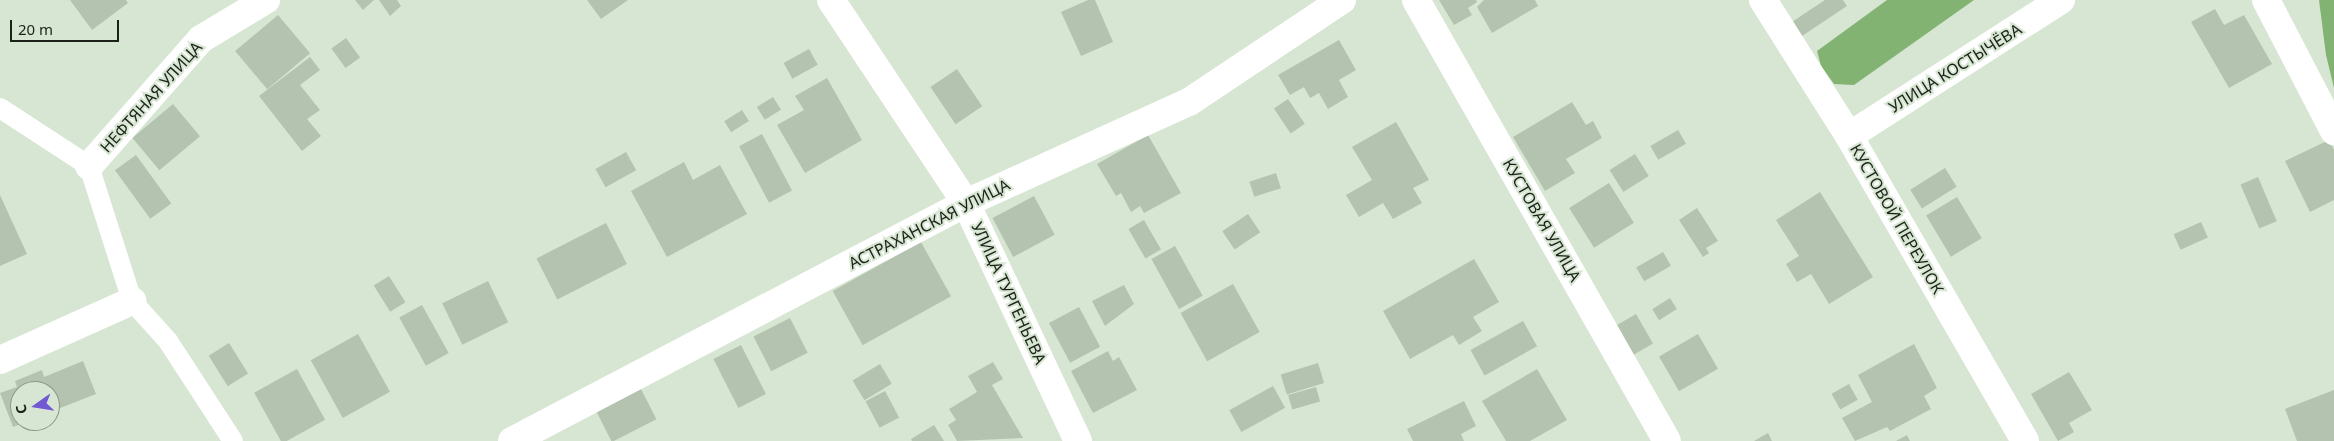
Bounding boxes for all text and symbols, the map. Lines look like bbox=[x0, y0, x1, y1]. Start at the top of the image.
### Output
scale bar bbox=[12, 10, 121, 42]
text: 20 m bbox=[18, 19, 53, 39]
street label: УЛИЦА КОСТЫЧЁВА bbox=[1885, 19, 2025, 117]
street label: НЕФТЯНАЯ УЛИЦА bbox=[96, 38, 206, 156]
street label: КУСТОВОЙ ПЕРЕУЛОК bbox=[1846, 141, 1948, 297]
street label: КУСТОВАЯ УЛИЦА bbox=[1499, 155, 1585, 285]
street label: АСТРАХАНСКАЯ УЛИЦА bbox=[845, 175, 1013, 273]
street label: УЛИЦА ТУРГЕНЬЕВА bbox=[968, 219, 1050, 367]
north arrow bbox=[10, 381, 60, 431]
text: С bbox=[11, 403, 31, 416]

